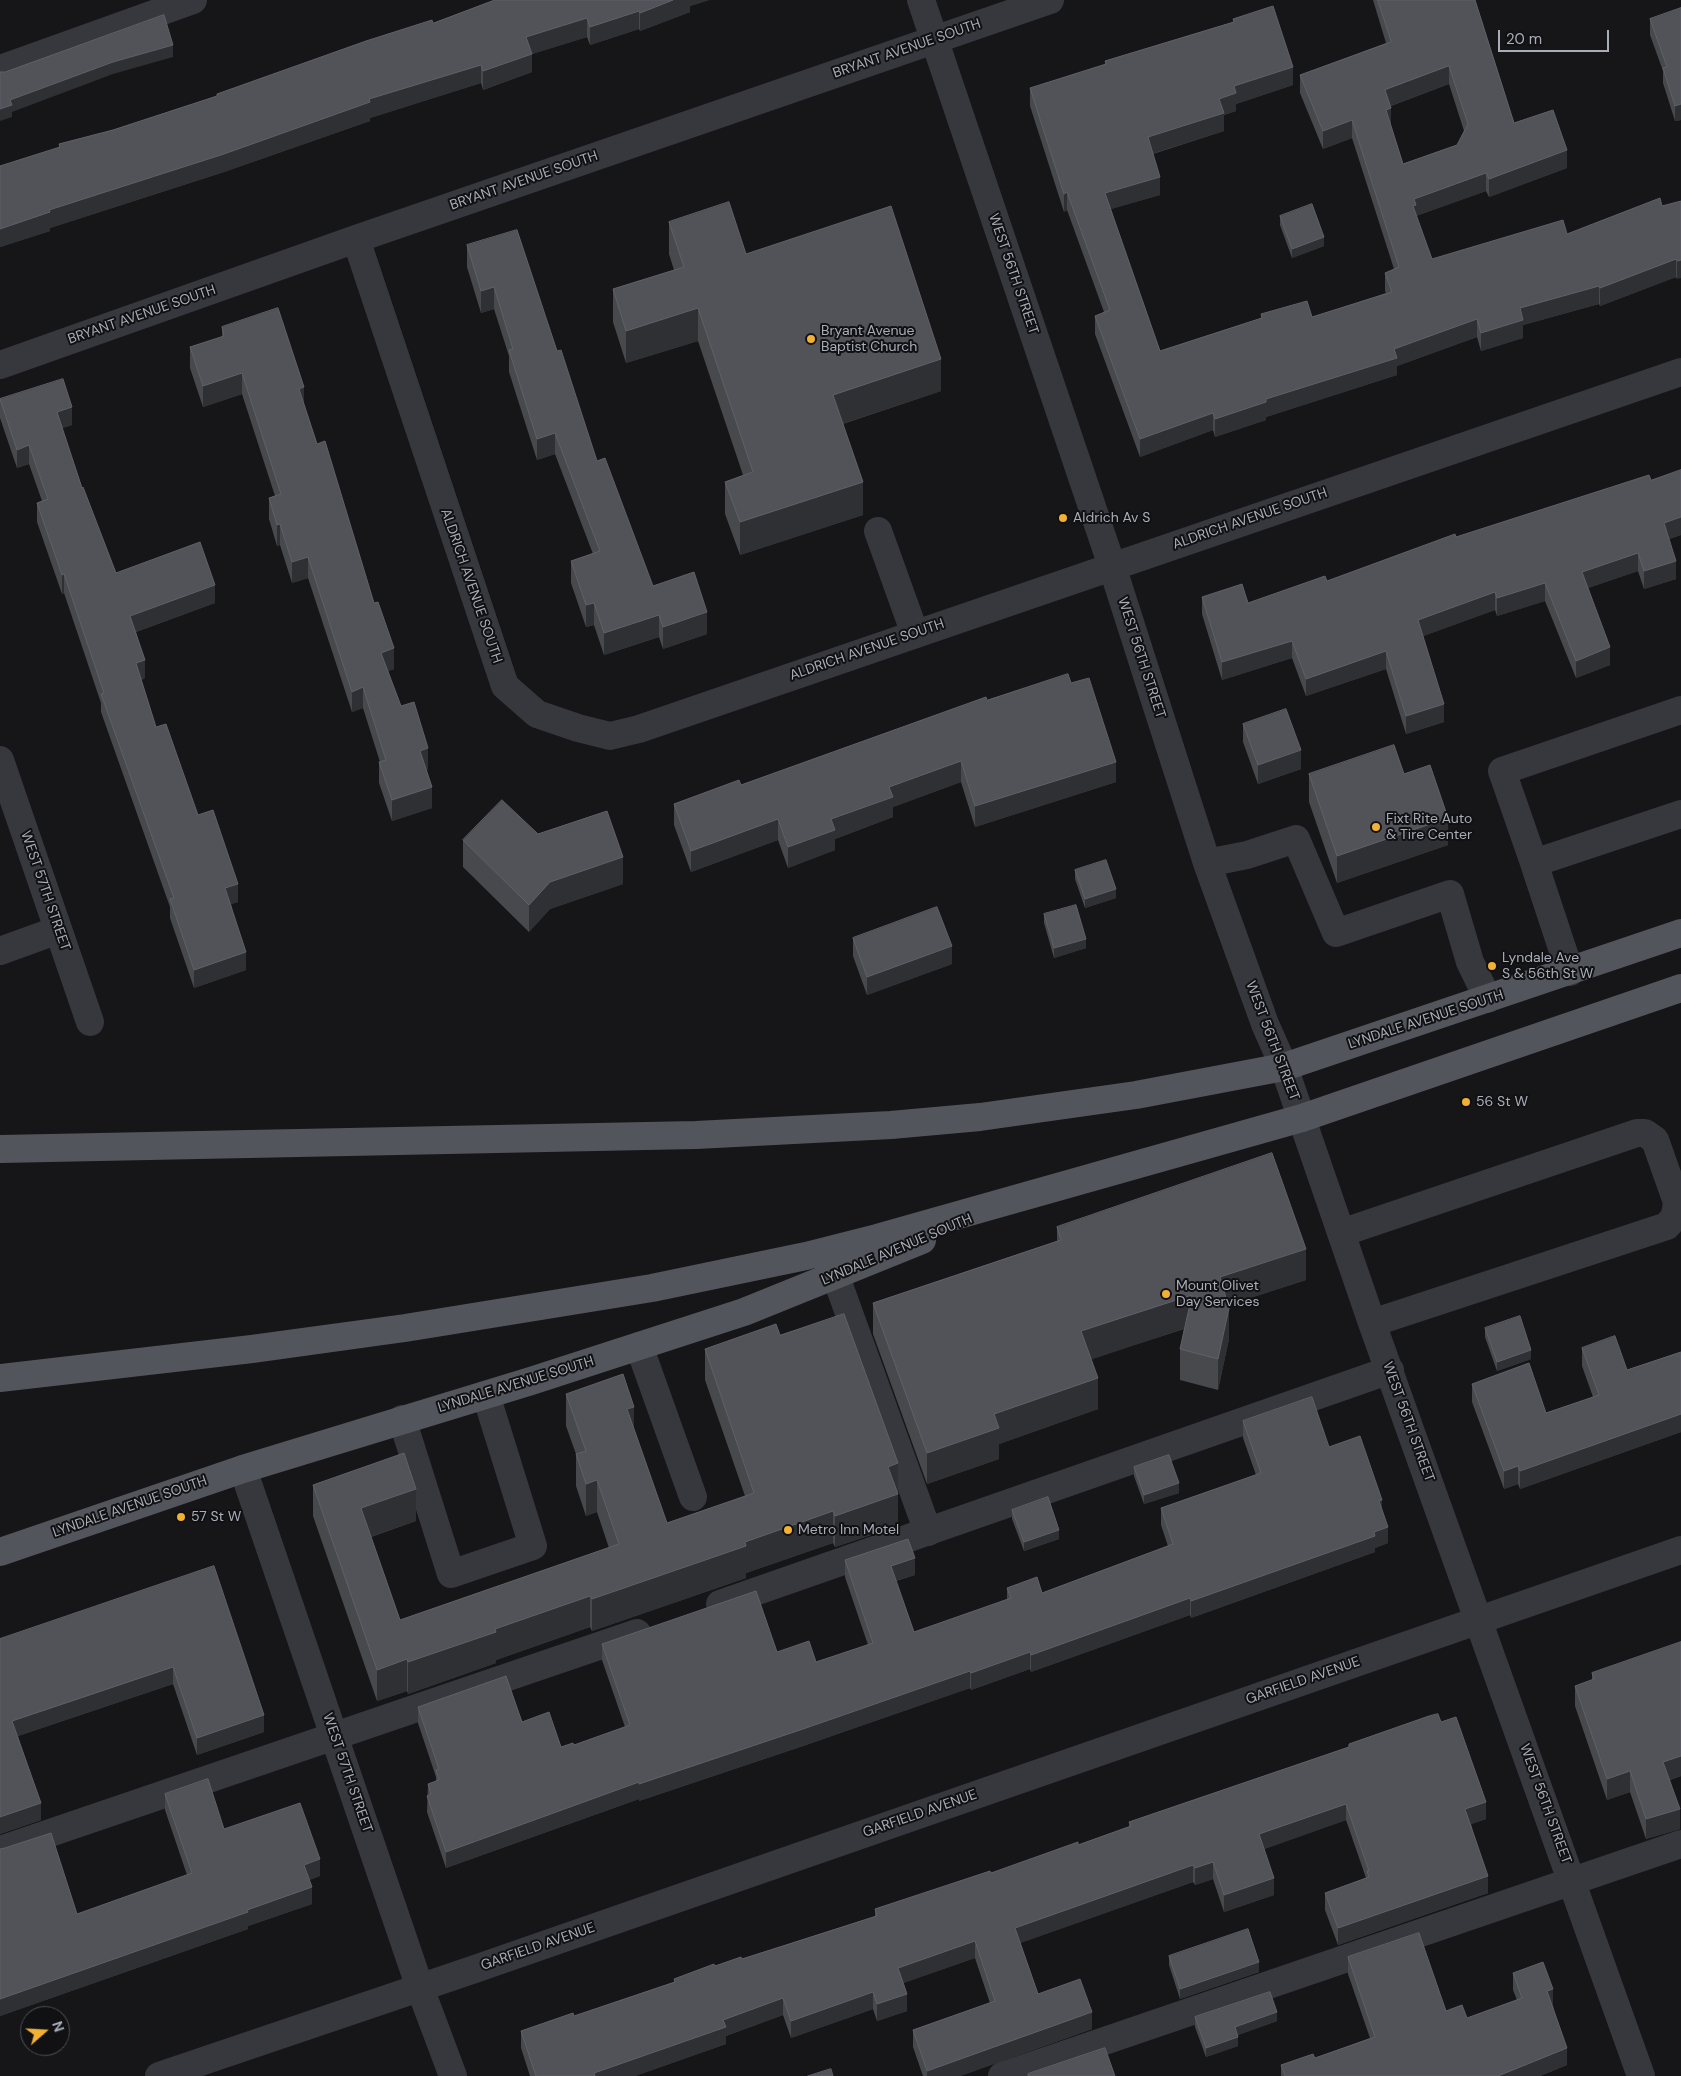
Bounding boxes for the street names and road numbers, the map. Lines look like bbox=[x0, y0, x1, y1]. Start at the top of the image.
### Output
street label: BRYANT AVENUE SOUTH bbox=[831, 16, 983, 82]
street label: BRYANT AVENUE SOUTH bbox=[448, 148, 600, 214]
street label: WEST 56TH STREET bbox=[984, 211, 1042, 337]
street label: BRYANT AVENUE SOUTH bbox=[66, 282, 218, 348]
street label: ALDRICH AVENUE SOUTH bbox=[1170, 485, 1330, 553]
street label: ALDRICH AVENUE SOUTH bbox=[437, 506, 505, 666]
street label: WEST 56TH STREET bbox=[1113, 595, 1169, 721]
street label: ALDRICH AVENUE SOUTH bbox=[787, 616, 947, 684]
street label: WEST 57TH STREET bbox=[17, 829, 73, 953]
street label: WEST 56TH STREET bbox=[1241, 979, 1303, 1103]
street label: LYNDALE AVENUE SOUTH bbox=[1346, 987, 1506, 1053]
street label: LYNDALE AVENUE SOUTH bbox=[819, 1211, 975, 1289]
street label: LYNDALE AVENUE SOUTH bbox=[436, 1353, 596, 1417]
street label: WEST 56TH STREET bbox=[1378, 1360, 1438, 1484]
street label: LYNDALE AVENUE SOUTH bbox=[51, 1473, 209, 1541]
street label: GARFIELD AVENUE bbox=[1244, 1654, 1362, 1708]
street label: WEST 57TH STREET bbox=[319, 1711, 375, 1835]
street label: WEST 56TH STREET bbox=[1515, 1742, 1575, 1866]
street label: GARFIELD AVENUE bbox=[861, 1787, 979, 1841]
street label: GARFIELD AVENUE bbox=[479, 1920, 597, 1974]

